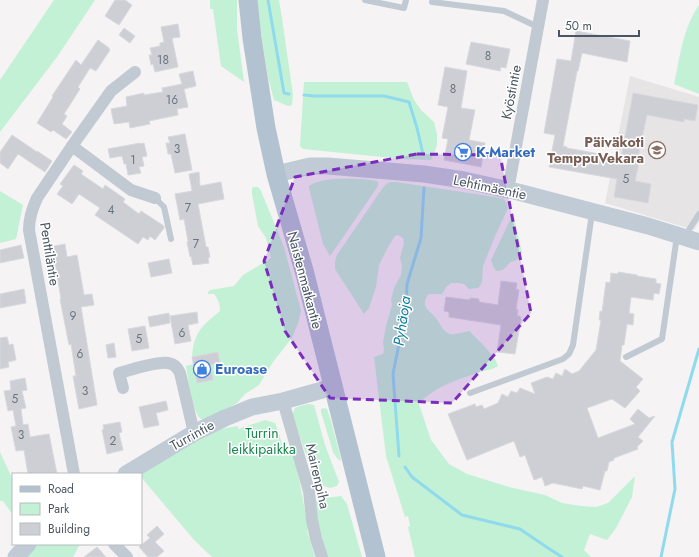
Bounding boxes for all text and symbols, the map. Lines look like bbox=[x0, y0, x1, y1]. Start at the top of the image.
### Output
scale bar bbox=[559, 12, 639, 38]
text: 50 m bbox=[565, 17, 592, 35]
house number: 8 bbox=[485, 47, 491, 65]
house number: 18 bbox=[157, 51, 169, 69]
street label: Kyöstintie bbox=[496, 63, 526, 121]
house number: 8 bbox=[450, 80, 456, 98]
house number: 16 bbox=[166, 91, 178, 109]
place label: Päiväkoti TemppuVekara bbox=[547, 132, 644, 168]
house number: 3 bbox=[174, 140, 181, 158]
school or university icon: Päiväkoti TemppuVekara bbox=[647, 140, 667, 160]
supermarket icon: K-Market bbox=[453, 142, 473, 162]
place label: K-Market bbox=[476, 142, 536, 162]
house number: 1 bbox=[130, 151, 136, 169]
street label: Lehtimäentie bbox=[452, 169, 528, 205]
house number: 5 bbox=[623, 170, 630, 188]
house number: 7 bbox=[185, 199, 192, 217]
house number: 4 bbox=[108, 201, 115, 219]
street label: Penttiläntie bbox=[35, 221, 65, 287]
street label: Naistenmatkantie bbox=[282, 229, 328, 331]
house number: 7 bbox=[193, 235, 200, 253]
water label: Pyhäoja bbox=[388, 294, 416, 347]
house number: 9 bbox=[70, 307, 77, 325]
house number: 6 bbox=[179, 324, 186, 342]
house number: 5 bbox=[136, 330, 143, 348]
house number: 6 bbox=[77, 345, 84, 363]
shop icon: Euroase bbox=[192, 359, 212, 379]
place label: Euroase bbox=[215, 359, 267, 379]
house number: 3 bbox=[82, 382, 89, 400]
house number: 5 bbox=[12, 390, 19, 408]
street label: Turrintie bbox=[166, 415, 218, 455]
park label: Turrin leikkipaikka bbox=[228, 423, 296, 459]
house number: 3 bbox=[18, 426, 25, 444]
house number: 2 bbox=[110, 432, 117, 450]
street label: Mairenpiha bbox=[301, 441, 335, 511]
legend bbox=[12, 473, 142, 545]
text: Road bbox=[48, 480, 74, 498]
text: Park bbox=[48, 500, 70, 518]
text: Building bbox=[48, 520, 90, 538]

